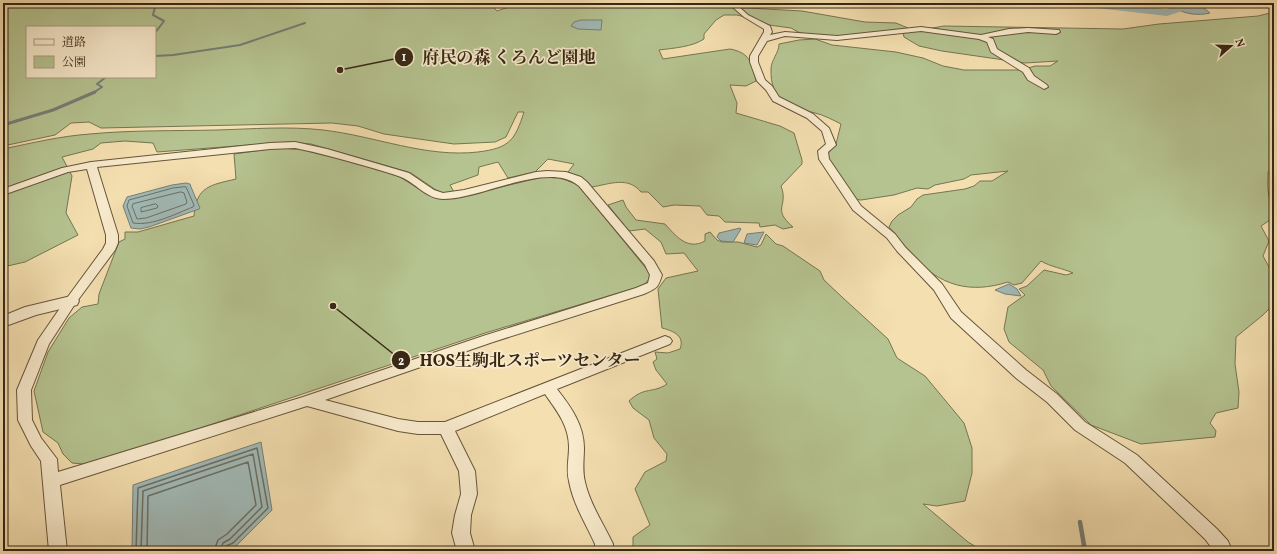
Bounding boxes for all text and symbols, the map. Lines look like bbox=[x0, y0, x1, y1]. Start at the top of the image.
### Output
legend bbox=[26, 26, 156, 78]
north arrow bbox=[1211, 26, 1251, 66]
text: 道路 bbox=[62, 35, 86, 51]
text: N bbox=[1231, 37, 1247, 49]
callout: 府民の森 くろんど園地 bbox=[394, 42, 604, 71]
text: 府民の森 くろんど園地 bbox=[422, 47, 596, 70]
text: 1 bbox=[402, 50, 407, 66]
text: 公園 bbox=[62, 55, 86, 71]
callout: HOS生駒北スポーツセンター bbox=[391, 346, 649, 375]
text: HOS生駒北スポーツセンター bbox=[419, 350, 641, 373]
text: 2 bbox=[398, 354, 404, 370]

